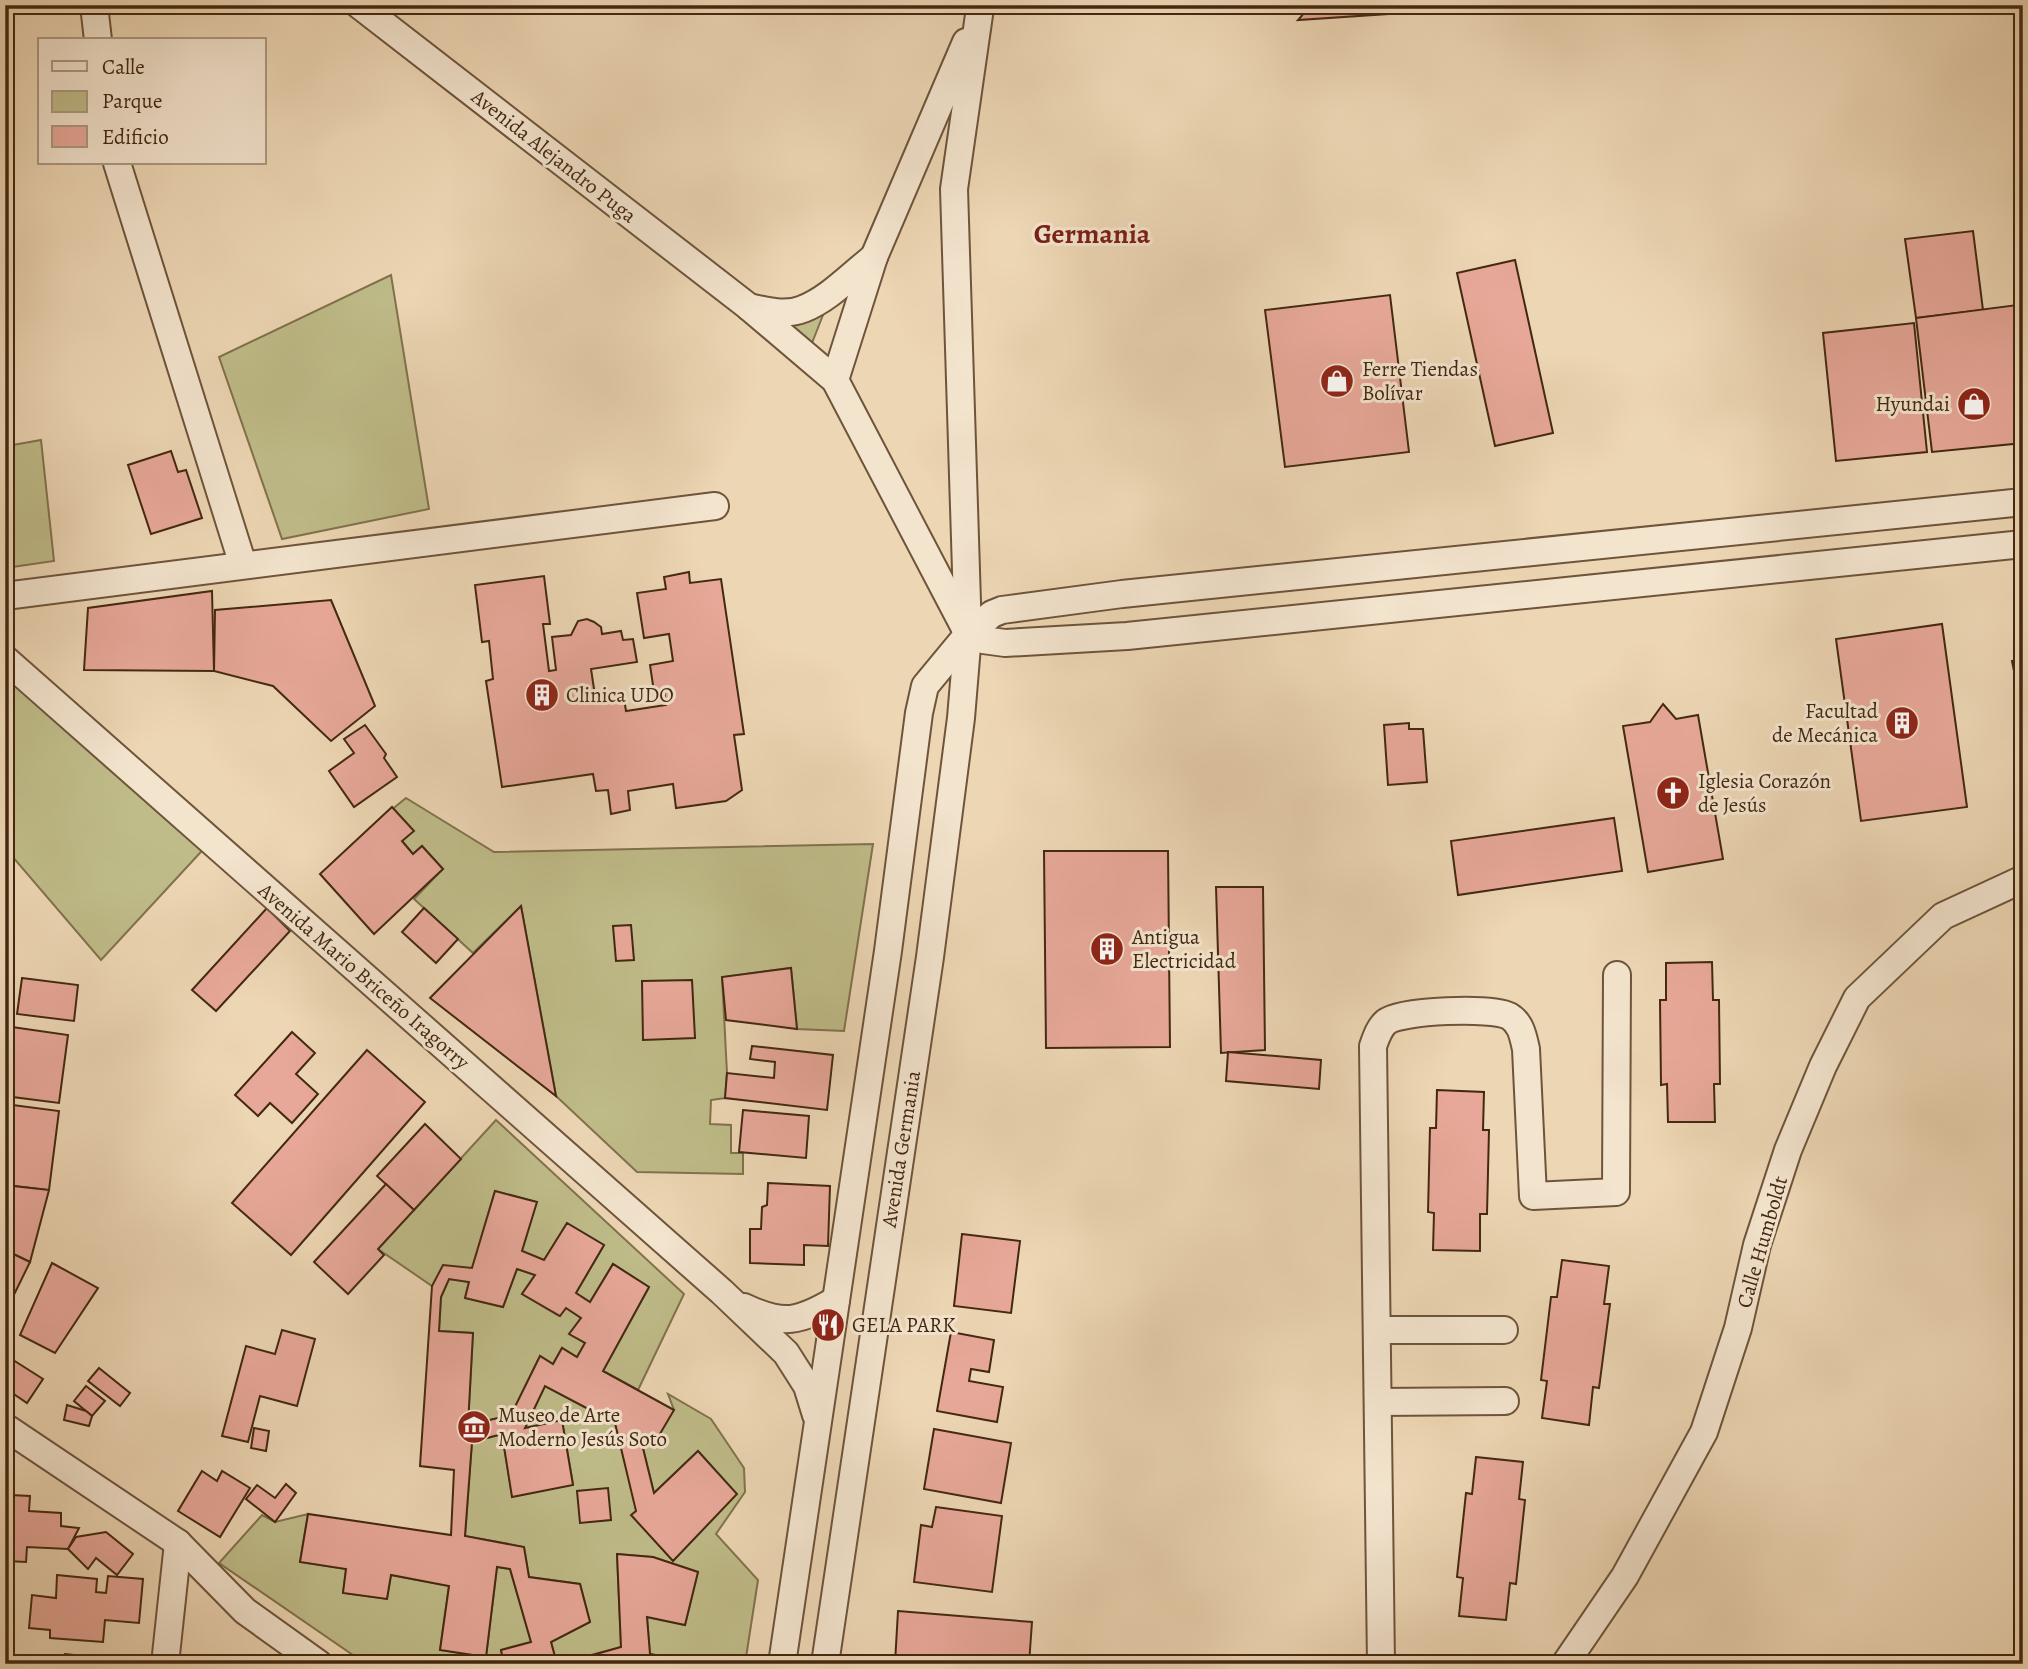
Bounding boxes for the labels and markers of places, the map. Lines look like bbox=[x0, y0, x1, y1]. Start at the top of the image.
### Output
place label: Ferre Tiendas Bolívar bbox=[1362, 355, 1478, 407]
shop icon: Ferre Tiendas Bolívar bbox=[1318, 362, 1356, 400]
shop icon: Hyundai bbox=[1955, 385, 1993, 423]
place label: Hyundai bbox=[1876, 390, 1950, 418]
building icon: Clinica UDO bbox=[523, 676, 561, 714]
place label: Clinica UDO bbox=[566, 681, 674, 709]
place label: Facultad de Mecánica bbox=[1772, 697, 1879, 749]
building icon: Facultad de Mecánica bbox=[1883, 704, 1921, 742]
place label: Iglesia Corazón de Jesús bbox=[1698, 767, 1831, 819]
church icon: Iglesia Corazón de Jesús bbox=[1654, 774, 1692, 812]
place label: Antigua Electricidad bbox=[1131, 923, 1237, 975]
building icon: Antigua Electricidad bbox=[1088, 930, 1126, 968]
restaurant icon: GELA PARK bbox=[809, 1306, 847, 1344]
place label: GELA PARK bbox=[852, 1311, 955, 1339]
place label: Museo de Arte Moderno Jesús Soto bbox=[498, 1401, 667, 1453]
museum icon: Museo de Arte Moderno Jesús Soto bbox=[455, 1408, 493, 1446]

